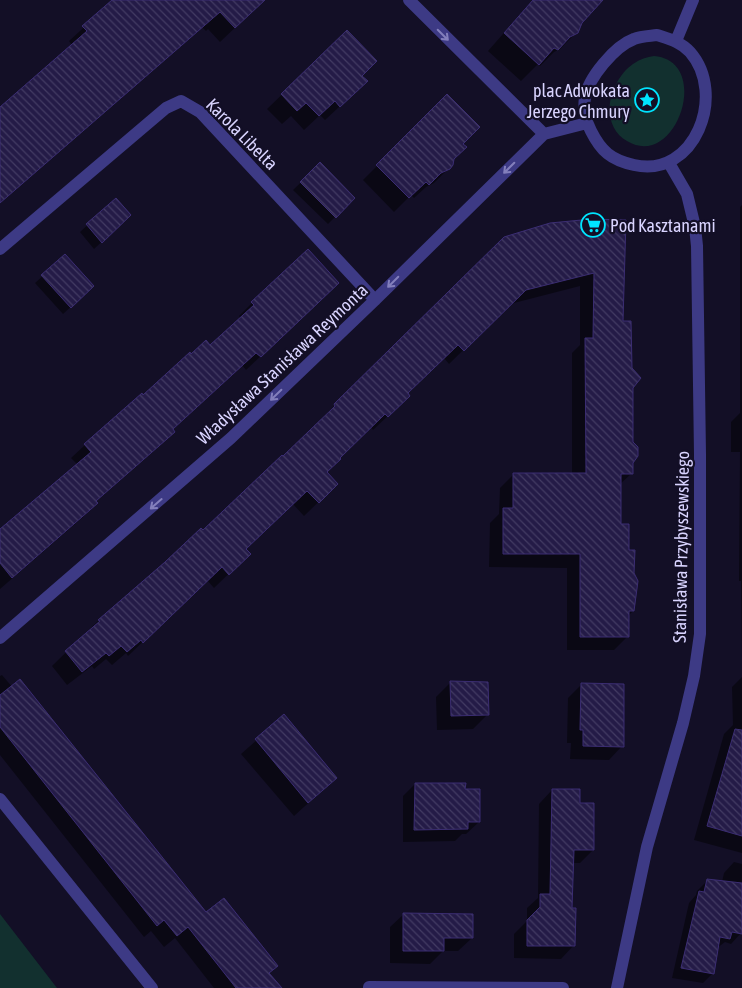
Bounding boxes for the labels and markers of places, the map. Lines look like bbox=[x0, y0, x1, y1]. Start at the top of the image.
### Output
place label: plac Adwokata Jerzego Chmury bbox=[527, 80, 630, 122]
place icon: plac Adwokata Jerzego Chmury bbox=[634, 87, 660, 113]
supermarket icon: Pod Kasztanami bbox=[580, 212, 606, 238]
place label: Pod Kasztanami bbox=[610, 215, 716, 236]

